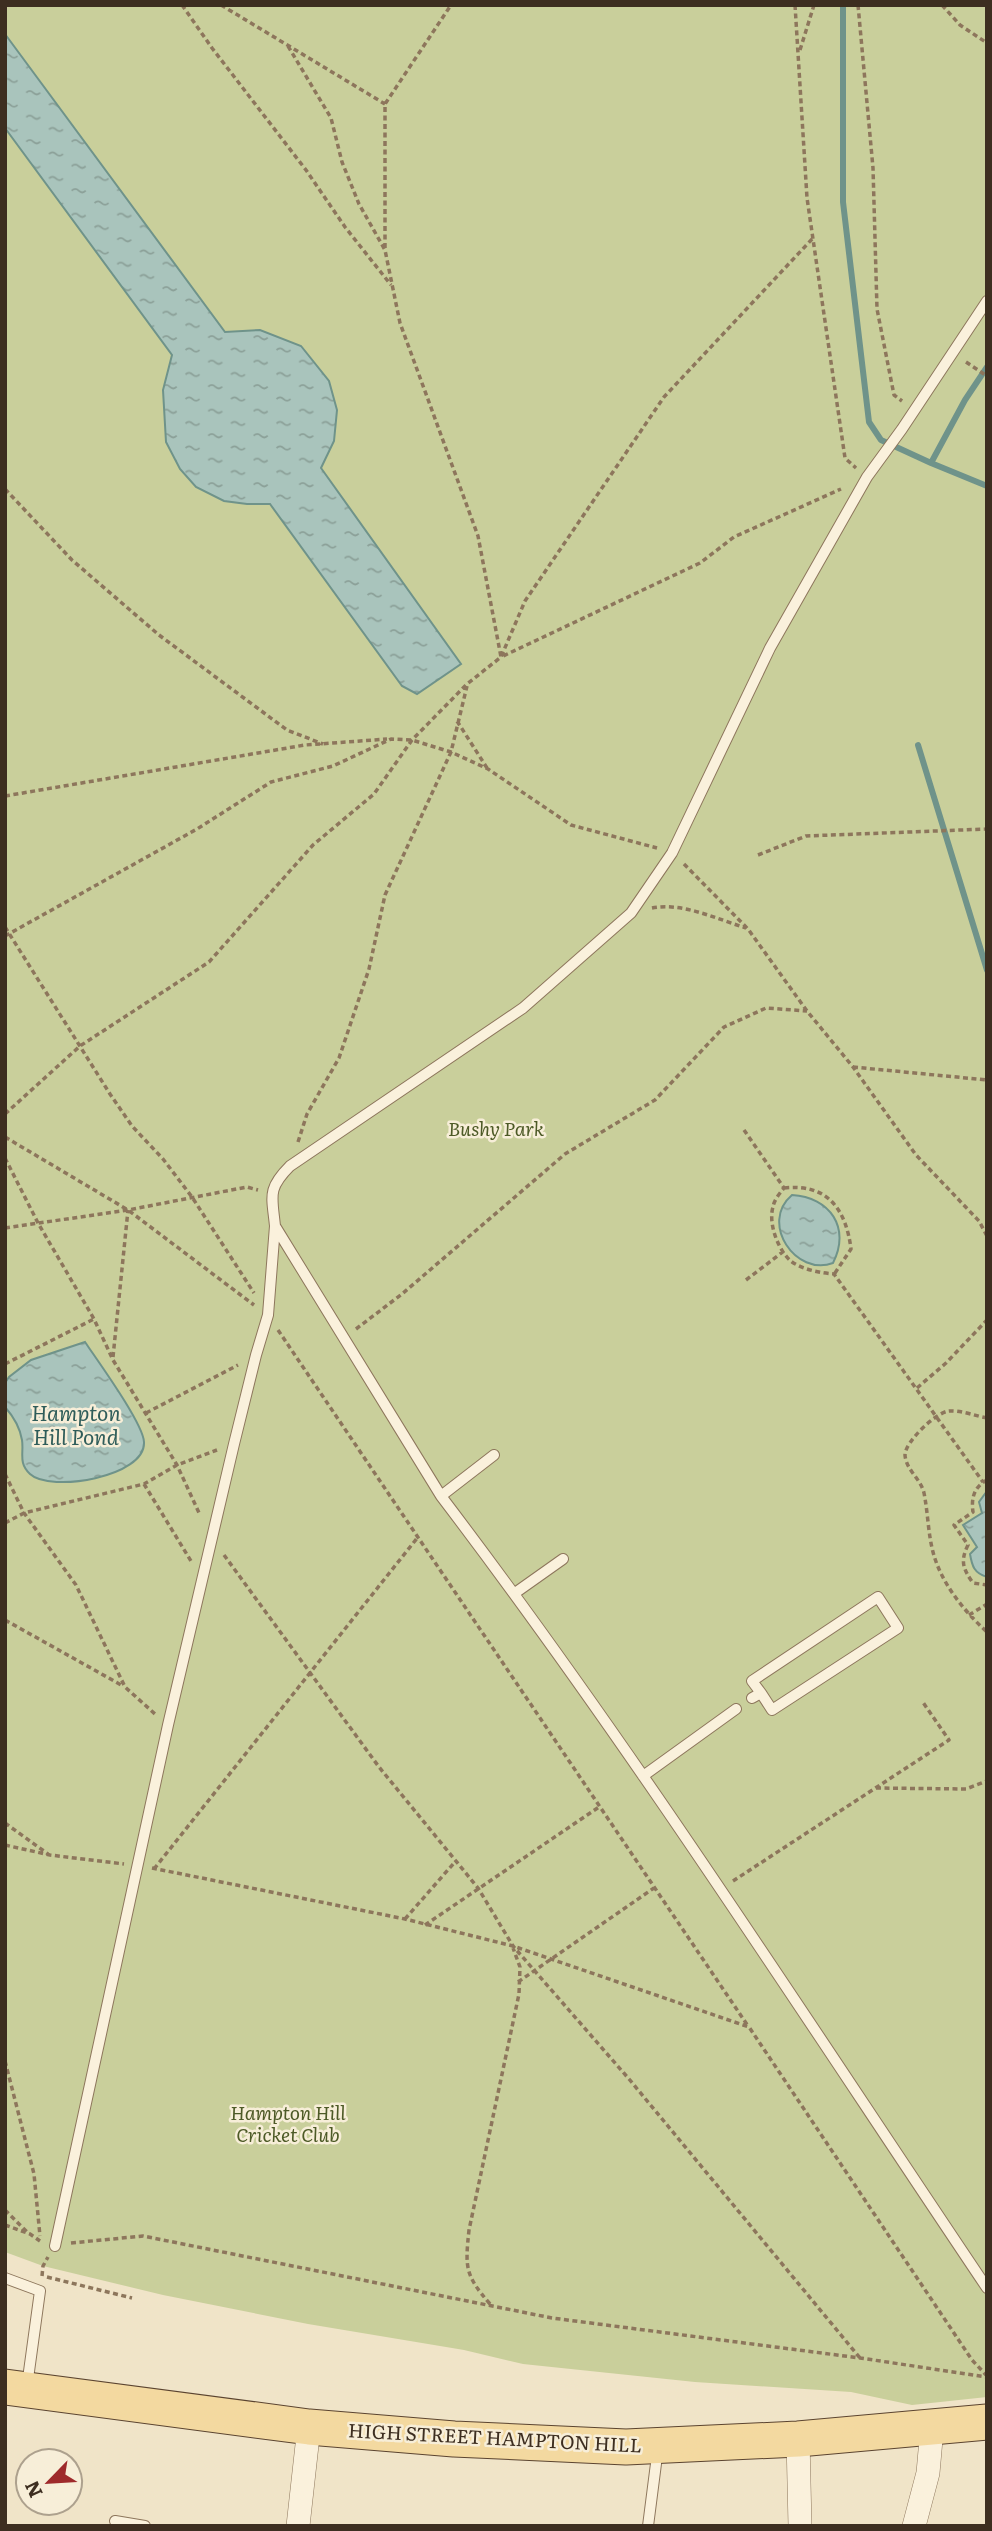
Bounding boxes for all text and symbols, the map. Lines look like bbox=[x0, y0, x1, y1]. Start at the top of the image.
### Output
park label: Bushy Park bbox=[448, 1114, 545, 1142]
water label: Hampton Hill Pond bbox=[31, 1396, 121, 1451]
park label: Hampton Hill Cricket Club bbox=[230, 2098, 346, 2148]
street label: HIGH STREET HAMPTON HILL bbox=[347, 2415, 643, 2459]
north arrow bbox=[14, 2447, 84, 2517]
text: N bbox=[17, 2476, 49, 2503]

